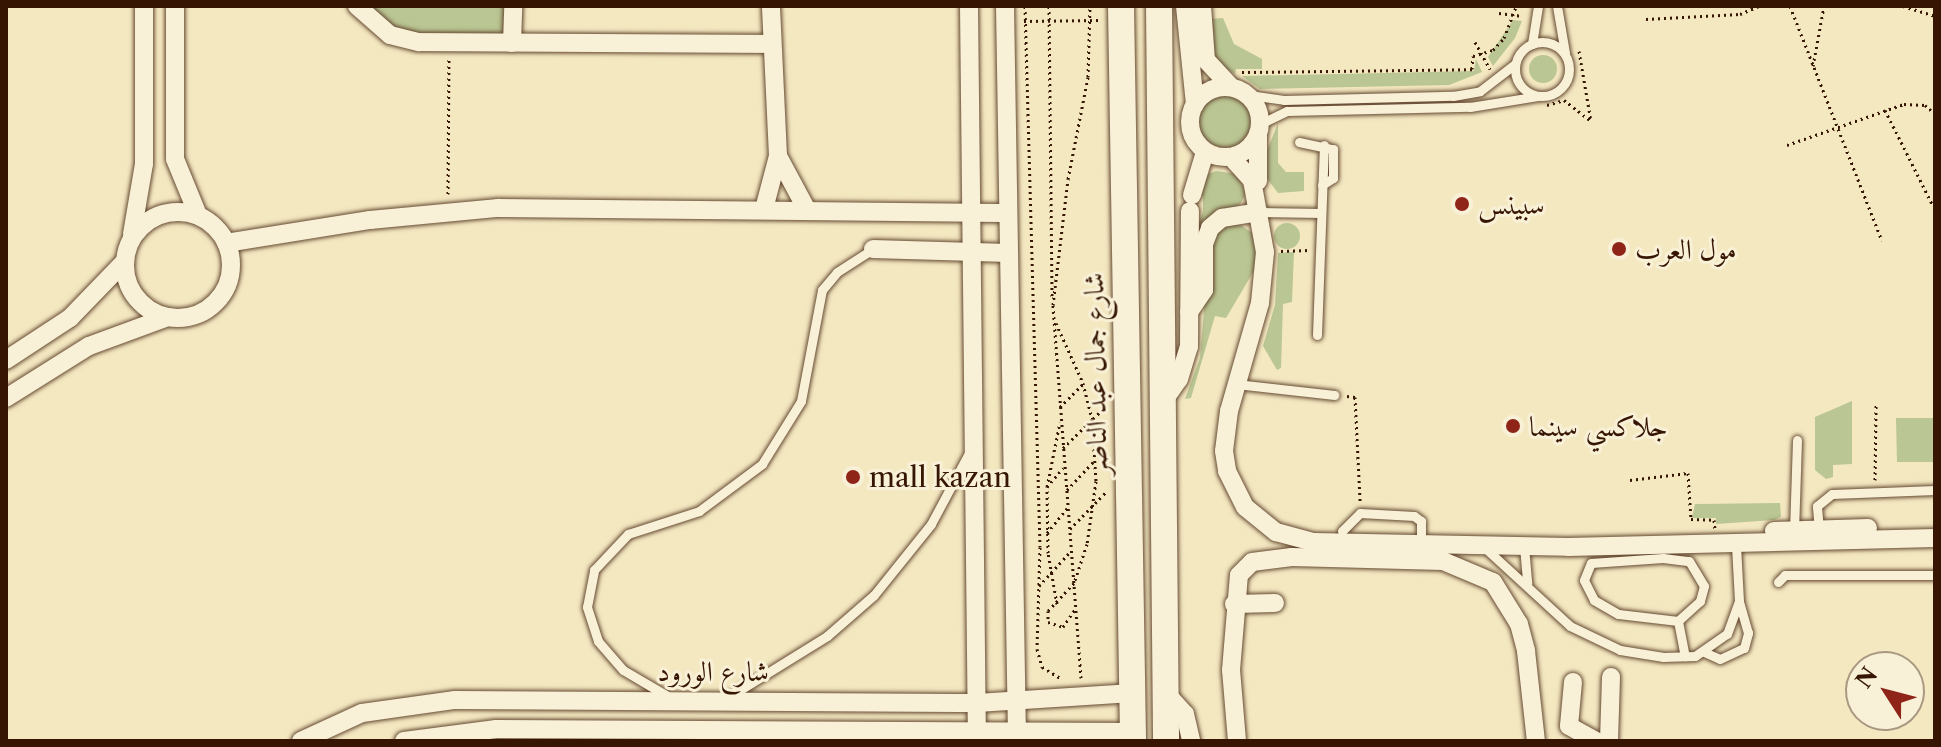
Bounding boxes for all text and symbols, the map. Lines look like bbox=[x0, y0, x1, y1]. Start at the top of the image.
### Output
place label: سبينس bbox=[1478, 187, 1545, 221]
marker: سبينس bbox=[1453, 195, 1471, 213]
place label: مول العرب bbox=[1635, 232, 1737, 266]
marker: مول العرب bbox=[1610, 240, 1628, 258]
street label: شارع جمال عبد الناصر bbox=[1076, 272, 1114, 476]
place label: جلاكسي سينما bbox=[1529, 409, 1668, 443]
marker: جلاكسي سينما bbox=[1504, 417, 1522, 435]
place label: mall kazan bbox=[869, 460, 1011, 494]
marker: mall kazan bbox=[844, 468, 862, 486]
north arrow bbox=[1845, 651, 1925, 731]
street label: شارع الورود bbox=[657, 654, 769, 688]
text: N bbox=[1850, 662, 1883, 693]

